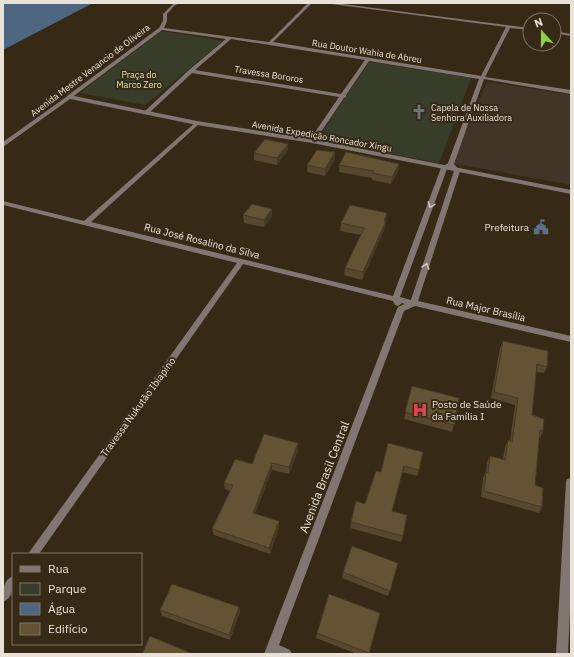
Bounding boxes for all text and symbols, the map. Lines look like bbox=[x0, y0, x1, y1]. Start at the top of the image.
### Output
north arrow bbox=[522, 12, 562, 52]
text: N bbox=[532, 15, 545, 31]
street label: Avenida Mestre Venancio de Oliveira bbox=[28, 21, 152, 118]
street label: Rua Doutor Wahia de Abreu bbox=[311, 37, 423, 65]
street label: Travessa Bororos bbox=[234, 63, 304, 85]
park label: Praça do Marco Zero bbox=[116, 69, 162, 90]
place label: Capela de Nossa Senhora Auxiliadora bbox=[431, 102, 512, 123]
church icon: Capela de Nossa Senhora Auxiliadora bbox=[410, 103, 428, 121]
street label: Avenida Expedição Roncador Xingu bbox=[251, 118, 393, 154]
one-way arrow bbox=[427, 201, 435, 208]
public building icon: Prefeitura bbox=[532, 218, 550, 236]
street label: Rua José Rosalino da Silva bbox=[143, 220, 262, 262]
place label: Prefeitura bbox=[485, 221, 530, 234]
one-way arrow bbox=[421, 262, 430, 269]
street label: Rua Major Brasília bbox=[445, 294, 527, 325]
street label: Travessa Nukutão Ibiapino bbox=[98, 355, 179, 459]
place label: Posto de Saúde da Família I bbox=[432, 398, 502, 423]
hospital icon: Posto de Saúde da Família I bbox=[411, 401, 429, 419]
street label: Avenida Brasil Central bbox=[296, 419, 352, 535]
legend bbox=[12, 553, 142, 645]
text: Rua bbox=[48, 561, 69, 576]
text: Parque bbox=[48, 581, 87, 596]
text: Água bbox=[48, 601, 76, 616]
text: Edifício bbox=[48, 621, 88, 636]

